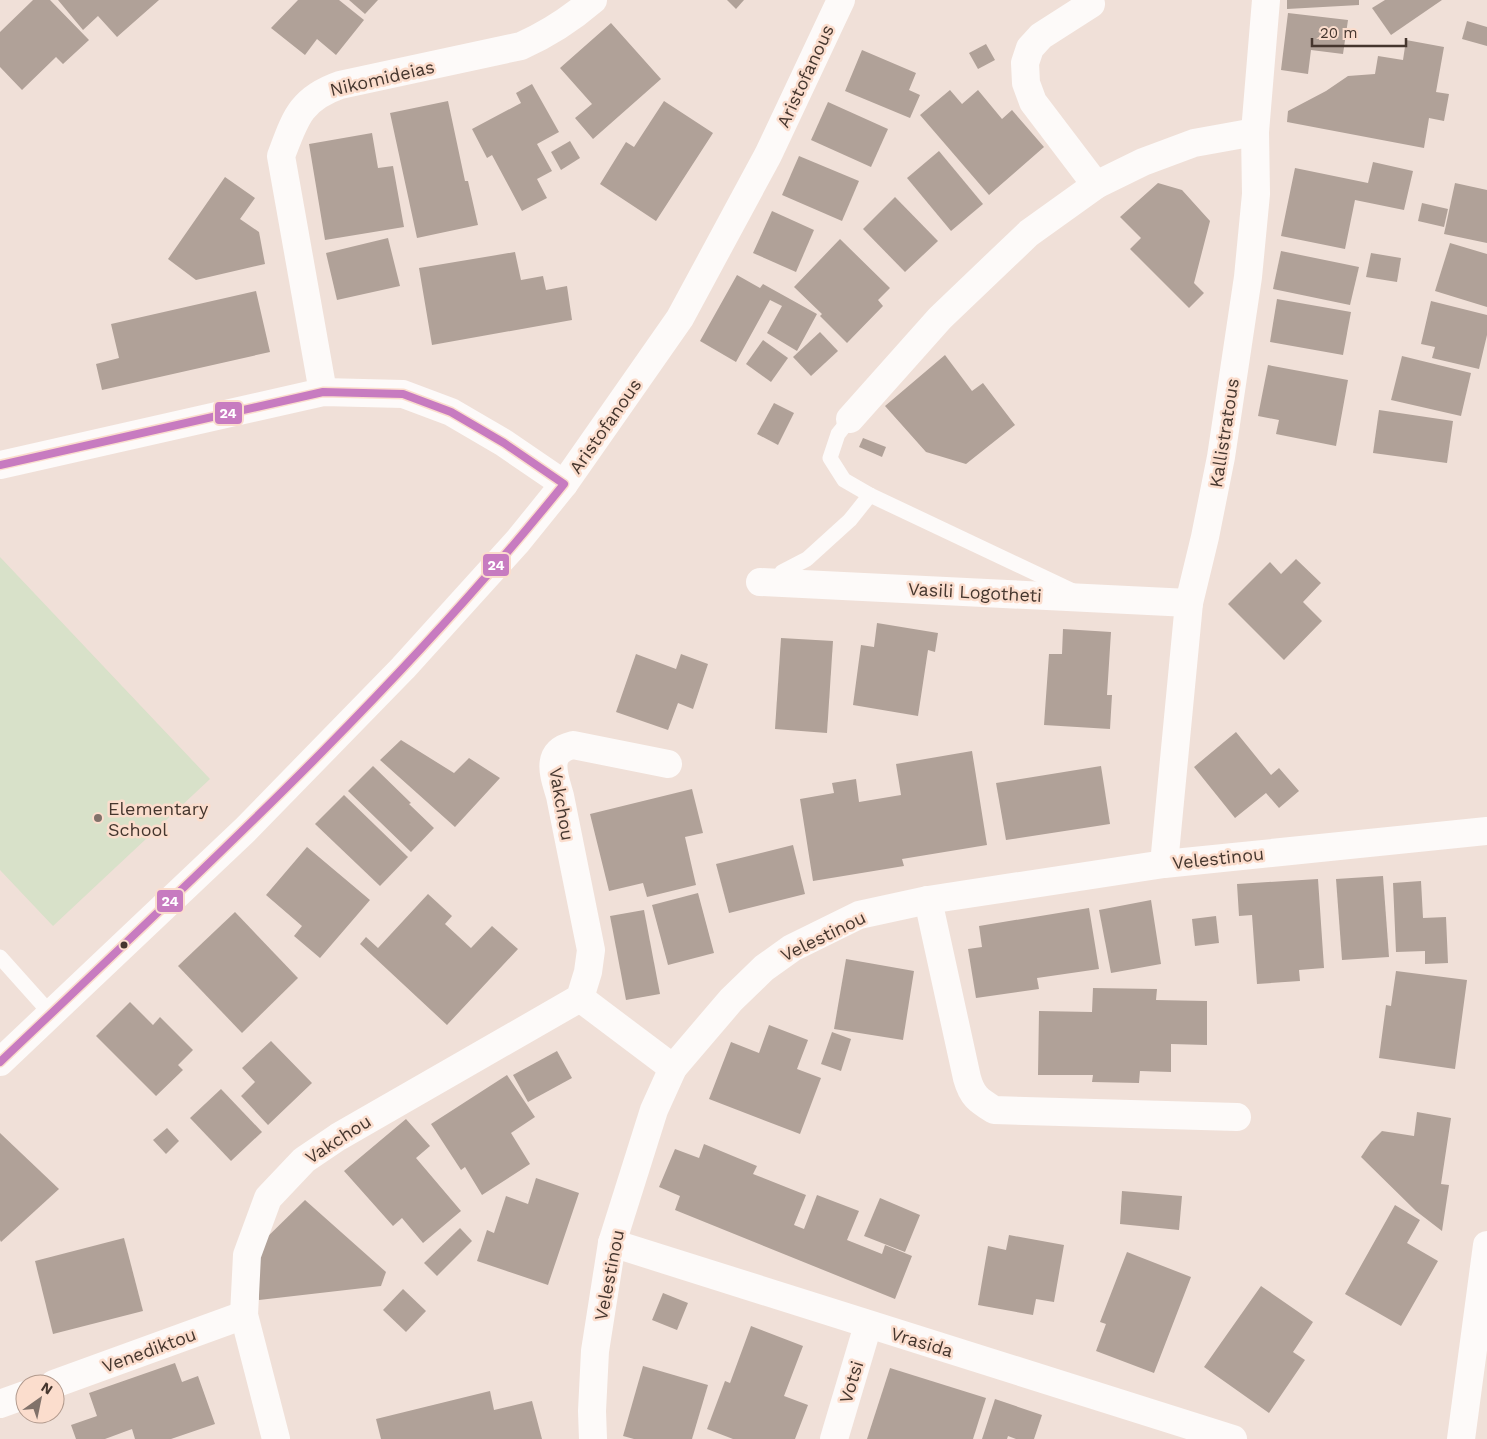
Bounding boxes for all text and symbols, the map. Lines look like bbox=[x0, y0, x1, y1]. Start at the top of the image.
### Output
scale bar bbox=[1312, 15, 1406, 47]
street label: Aristofanous bbox=[772, 21, 838, 131]
text: 20 m bbox=[1320, 24, 1358, 42]
street label: Nikomideias bbox=[328, 56, 436, 100]
street label: Aristofanous bbox=[565, 375, 645, 477]
street label: Kallistratous bbox=[1205, 377, 1243, 489]
line badge: 24 bbox=[214, 401, 243, 425]
text: 24 bbox=[219, 405, 237, 421]
line badge: 24 bbox=[482, 553, 510, 577]
text: 24 bbox=[487, 557, 505, 573]
street label: Vasili Logotheti bbox=[907, 578, 1043, 606]
street label: Vakchou bbox=[545, 766, 579, 842]
place label: Elementary School bbox=[108, 798, 209, 840]
marker: Elementary School bbox=[92, 812, 104, 824]
street label: Velestinou bbox=[1171, 843, 1265, 873]
line badge: 24 bbox=[156, 889, 184, 913]
text: 24 bbox=[161, 893, 179, 909]
street label: Velestinou bbox=[777, 906, 869, 966]
unlabelled marker bbox=[119, 940, 129, 950]
street label: Vakchou bbox=[301, 1110, 375, 1168]
street label: Velestinou bbox=[590, 1228, 628, 1322]
street label: Venediktou bbox=[99, 1323, 199, 1377]
street label: Vrasida bbox=[888, 1323, 956, 1361]
street label: Votsi bbox=[835, 1358, 867, 1406]
north arrow bbox=[15, 1374, 65, 1424]
text: N bbox=[38, 1379, 56, 1398]

